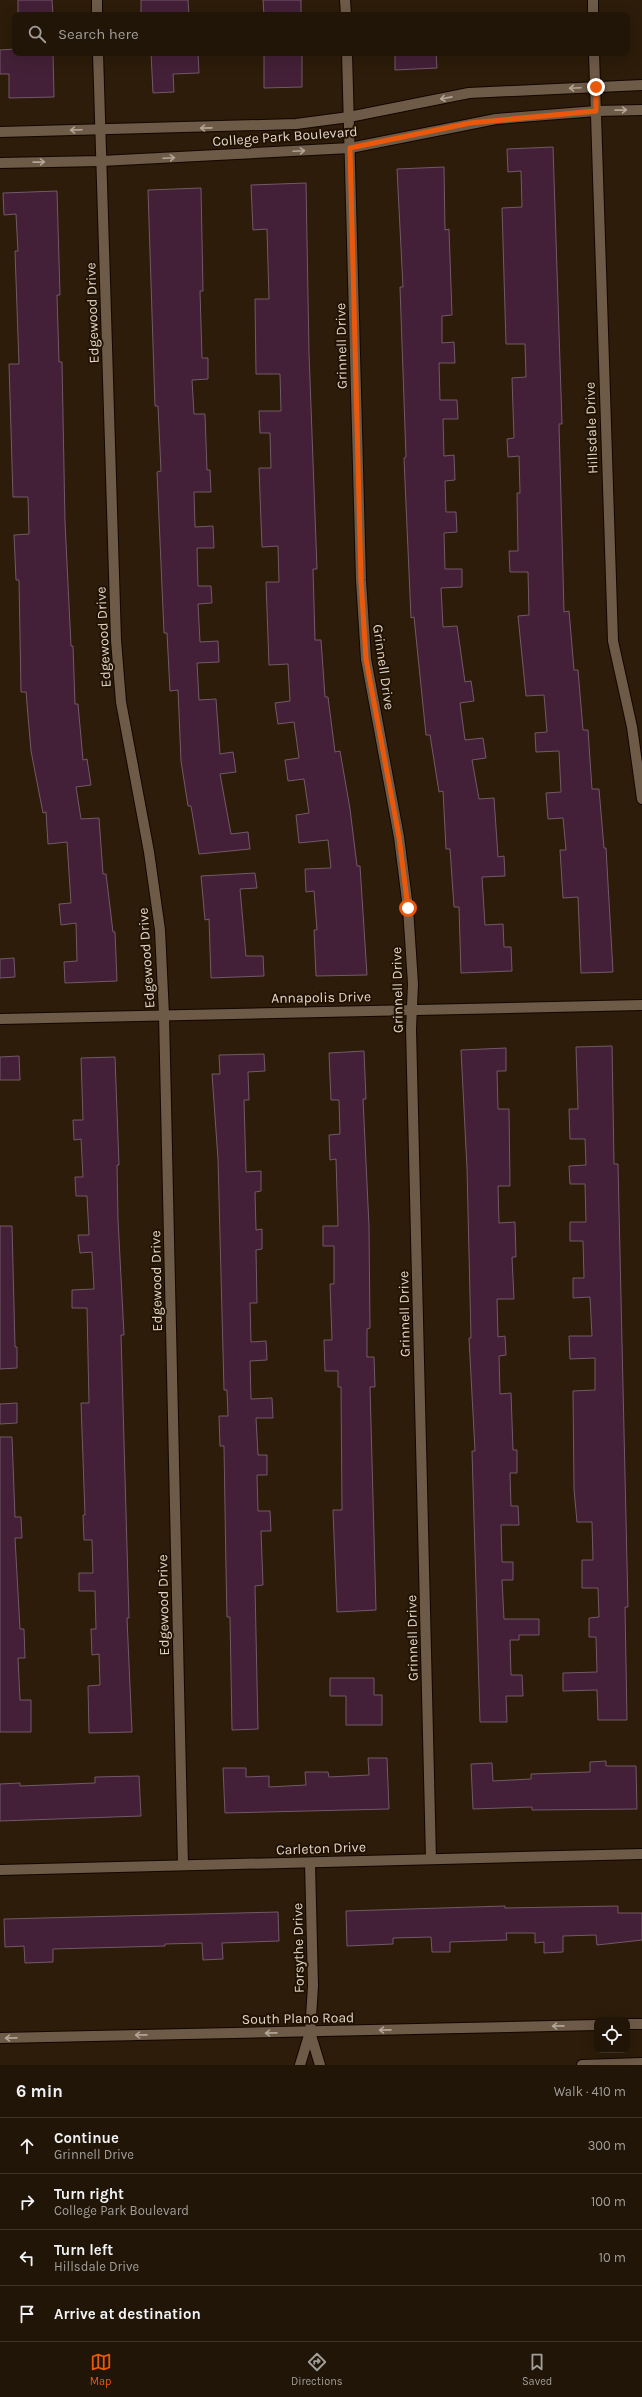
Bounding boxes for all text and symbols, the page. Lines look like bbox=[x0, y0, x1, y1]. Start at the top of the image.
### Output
search box bbox=[12, 12, 630, 56]
icon: search bbox=[26, 23, 48, 45]
text: Search here bbox=[58, 25, 139, 43]
route end bbox=[587, 78, 605, 96]
one-way arrow bbox=[569, 84, 582, 92]
one-way arrow bbox=[440, 94, 453, 102]
one-way arrow bbox=[614, 106, 627, 114]
street label: College Park Boulevard bbox=[212, 123, 358, 150]
one-way arrow bbox=[200, 124, 213, 132]
one-way arrow bbox=[70, 126, 83, 134]
one-way arrow bbox=[292, 147, 305, 154]
one-way arrow bbox=[162, 154, 175, 161]
one-way arrow bbox=[32, 158, 45, 166]
street label: Edgewood Drive bbox=[82, 262, 103, 364]
street label: Grinnell Drive bbox=[332, 303, 351, 389]
street label: Hillsdale Drive bbox=[581, 382, 602, 474]
street label: Edgewood Drive bbox=[92, 586, 115, 688]
street label: Grinnell Drive bbox=[369, 623, 398, 711]
route start bbox=[399, 899, 417, 917]
street label: Edgewood Drive bbox=[134, 907, 159, 1009]
street label: Grinnell Drive bbox=[388, 947, 407, 1033]
street label: Annapolis Drive bbox=[271, 988, 371, 1007]
street label: Edgewood Drive bbox=[147, 1230, 166, 1332]
street label: Grinnell Drive bbox=[395, 1271, 414, 1357]
street label: Edgewood Drive bbox=[154, 1554, 173, 1656]
street label: Grinnell Drive bbox=[403, 1595, 422, 1681]
street label: Carleton Drive bbox=[276, 1838, 366, 1859]
street label: Forsythe Drive bbox=[289, 1903, 308, 1993]
street label: South Plano Road bbox=[242, 2009, 354, 2028]
map controls bbox=[594, 2017, 630, 2053]
button: locate bbox=[594, 2017, 630, 2053]
one-way arrow bbox=[552, 2022, 565, 2030]
one-way arrow bbox=[379, 2026, 392, 2034]
one-way arrow bbox=[265, 2029, 278, 2037]
one-way arrow bbox=[135, 2032, 148, 2039]
one-way arrow bbox=[5, 2034, 18, 2042]
text: 6 min bbox=[16, 2081, 63, 2101]
text: Walk · 410 m bbox=[554, 2084, 626, 2099]
text: Continue bbox=[54, 2129, 119, 2147]
icon: ahead bbox=[16, 2135, 38, 2157]
text: 300 m bbox=[588, 2138, 626, 2153]
text: Grinnell Drive bbox=[54, 2147, 134, 2162]
text: Turn right bbox=[54, 2185, 124, 2203]
icon: right bbox=[16, 2191, 38, 2213]
text: 100 m bbox=[591, 2194, 626, 2209]
text: College Park Boulevard bbox=[54, 2203, 189, 2218]
text: Turn left bbox=[54, 2241, 113, 2259]
icon: left bbox=[16, 2247, 38, 2269]
text: 10 m bbox=[599, 2250, 626, 2265]
text: Hillsdale Drive bbox=[54, 2259, 139, 2274]
icon: arrive bbox=[16, 2303, 38, 2325]
text: Arrive at destination bbox=[54, 2305, 201, 2323]
tab: Map bbox=[90, 2351, 112, 2388]
tab: Directions bbox=[291, 2351, 343, 2388]
tab: Saved bbox=[522, 2351, 552, 2388]

